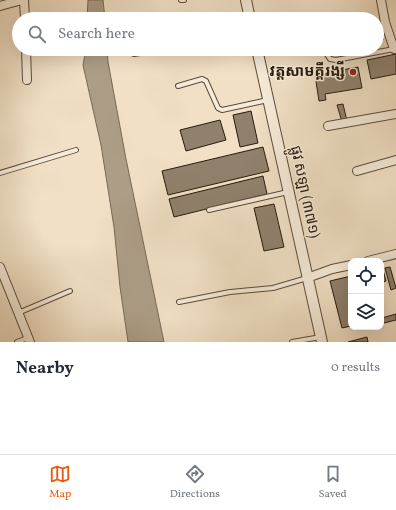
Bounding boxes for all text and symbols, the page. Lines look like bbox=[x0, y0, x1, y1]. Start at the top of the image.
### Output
search box bbox=[12, 12, 384, 56]
icon: search bbox=[26, 23, 48, 45]
text: Search here bbox=[58, 24, 135, 45]
place label: វត្តសាមគ្គីរង្សី bbox=[269, 60, 345, 83]
marker: វត្តសាមគ្គីរង្សី bbox=[348, 67, 358, 77]
street label: ផ្លូវ សឡា (៣៧១) bbox=[283, 144, 324, 241]
map controls bbox=[348, 258, 384, 330]
button: locate bbox=[348, 258, 384, 294]
button: layers bbox=[348, 294, 384, 330]
text: Nearby bbox=[16, 357, 74, 380]
text: 0 results bbox=[331, 359, 380, 377]
tab: Map bbox=[49, 463, 71, 502]
tab: Directions bbox=[170, 463, 220, 502]
tab: Saved bbox=[318, 463, 347, 502]

